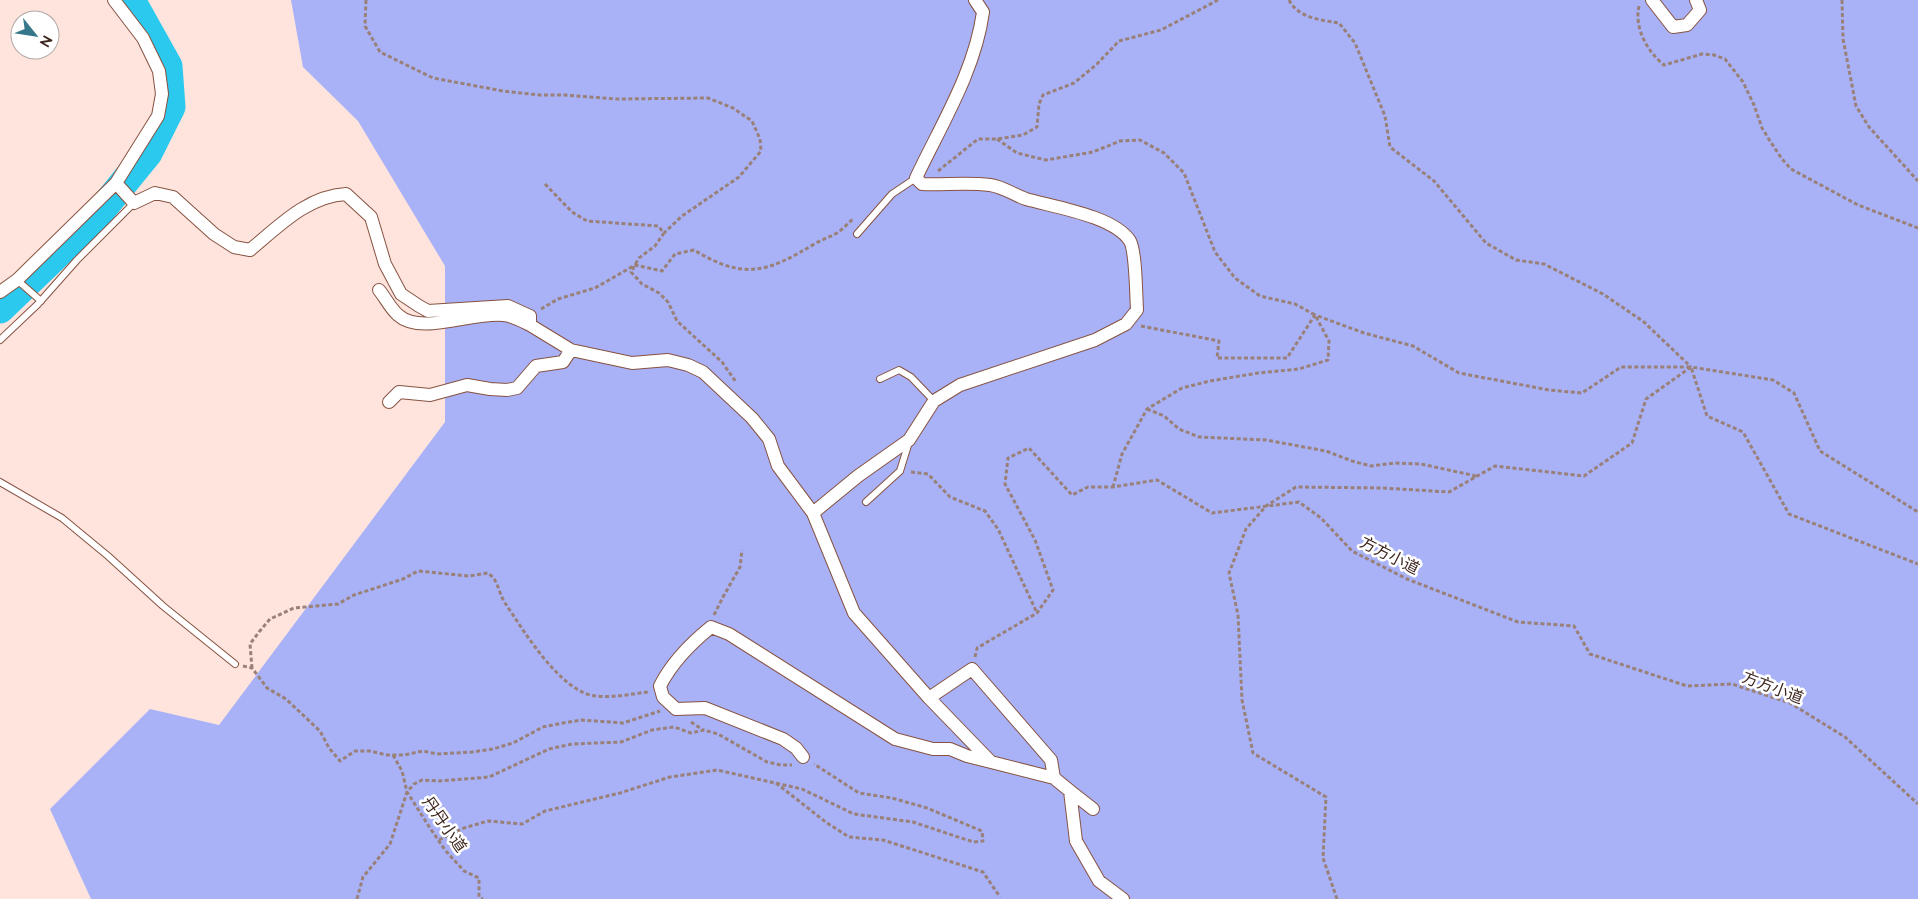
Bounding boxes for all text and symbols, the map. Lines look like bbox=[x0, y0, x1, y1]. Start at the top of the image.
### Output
north arrow bbox=[10, 10, 60, 60]
text: N bbox=[37, 33, 56, 50]
street label: 方方小道 bbox=[1357, 532, 1423, 578]
street label: 方方小道 bbox=[1740, 667, 1806, 708]
street label: 丹丹小道 bbox=[418, 793, 471, 856]

